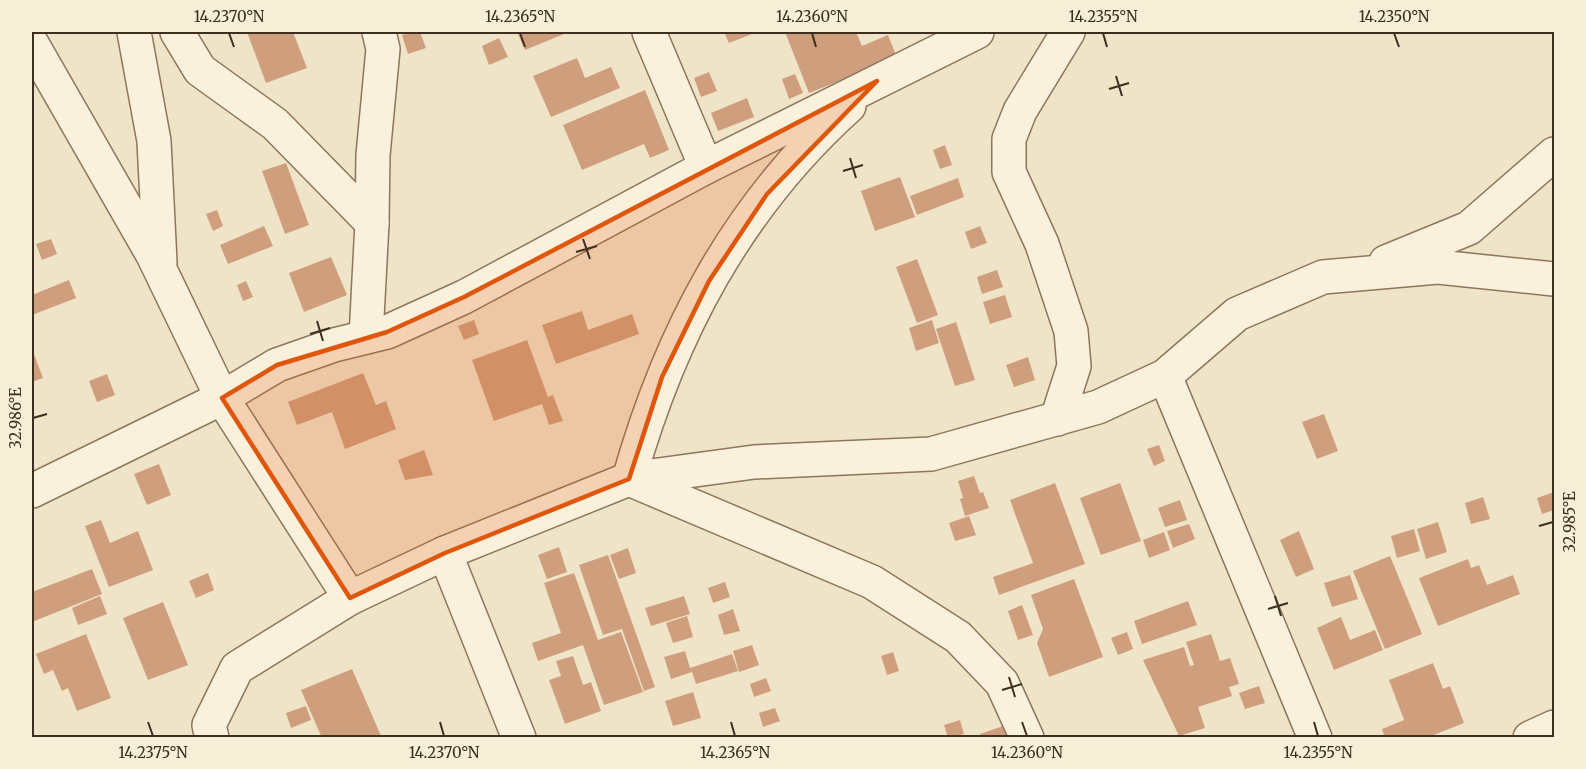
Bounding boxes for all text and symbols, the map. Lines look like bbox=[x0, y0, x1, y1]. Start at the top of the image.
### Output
text: 14.2370°N bbox=[194, 7, 265, 26]
text: 14.2365°N bbox=[485, 7, 555, 26]
text: 14.2360°N bbox=[776, 7, 848, 26]
text: 14.2355°N bbox=[1069, 7, 1138, 26]
text: 14.2350°N bbox=[1359, 7, 1430, 26]
text: 32.986°E bbox=[6, 387, 25, 449]
text: 32.985°E bbox=[1560, 491, 1579, 553]
text: 14.2375°N bbox=[118, 743, 188, 762]
text: 14.2370°N bbox=[409, 743, 480, 762]
text: 14.2365°N bbox=[700, 743, 770, 762]
text: 14.2360°N bbox=[991, 743, 1063, 762]
text: 14.2355°N bbox=[1284, 743, 1353, 762]

